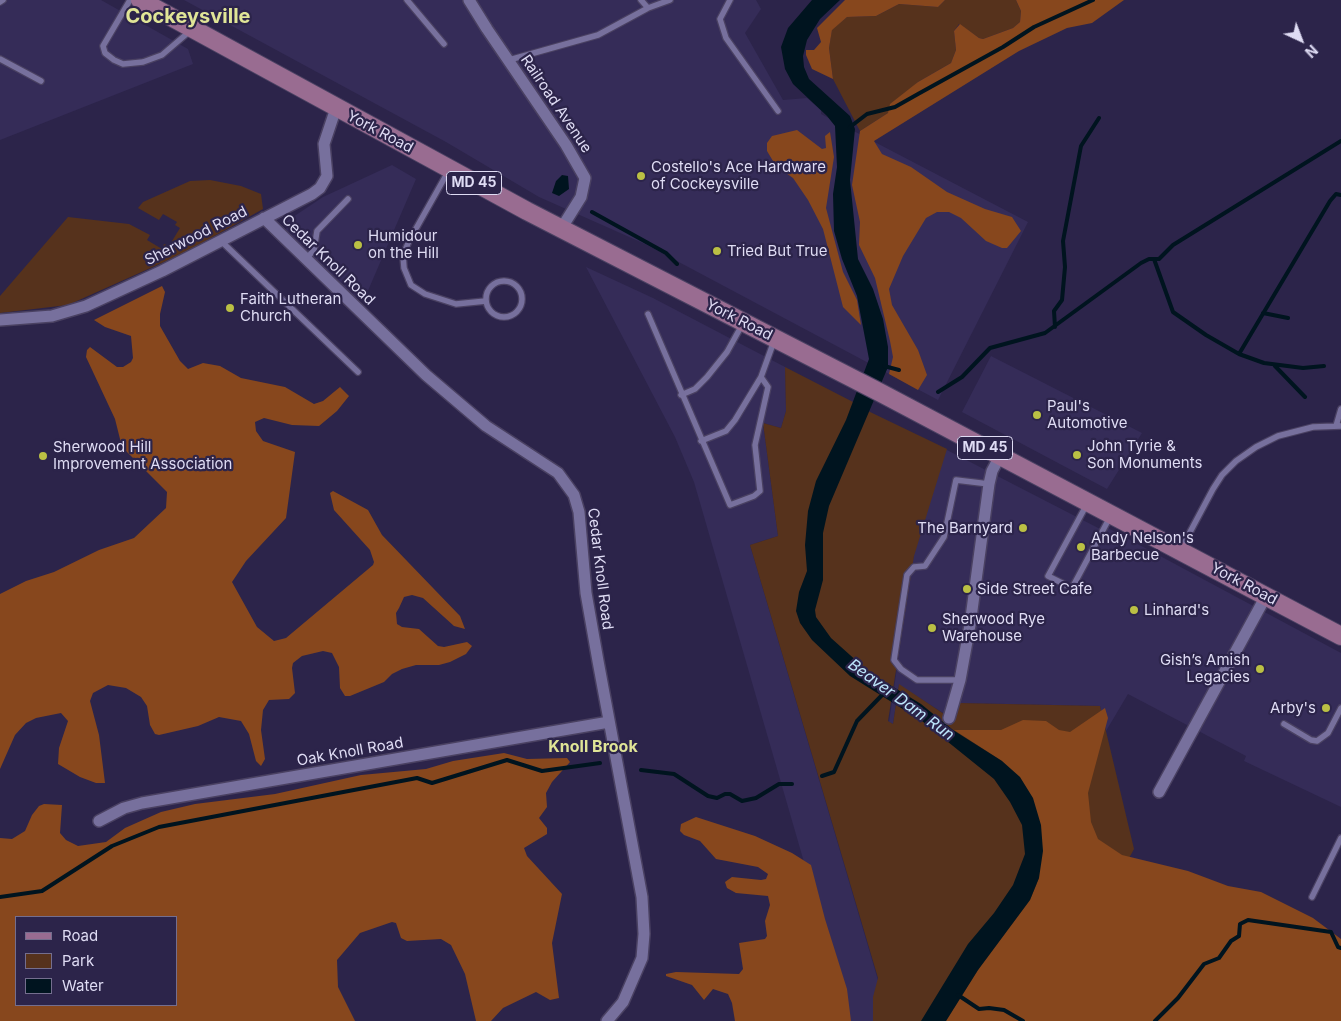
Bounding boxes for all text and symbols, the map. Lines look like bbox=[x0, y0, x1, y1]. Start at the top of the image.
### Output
district label: Cockeysville bbox=[126, 5, 250, 29]
north arrow bbox=[1276, 15, 1326, 65]
text: N bbox=[1302, 41, 1321, 61]
street label: Railroad Avenue bbox=[517, 52, 595, 156]
street label: York Road bbox=[344, 107, 416, 157]
place label: Costello's Ace Hardware of Cockeysville bbox=[651, 158, 826, 193]
marker: Costello's Ace Hardware of Cockeysville bbox=[635, 170, 647, 182]
road number: MD 45 bbox=[446, 172, 502, 194]
street label: Sherwood Road bbox=[142, 202, 250, 270]
street label: Cedar Knoll Road bbox=[278, 211, 378, 309]
place label: Humidour on the Hill bbox=[368, 227, 439, 262]
marker: Humidour on the Hill bbox=[352, 239, 364, 251]
place label: Tried But True bbox=[727, 242, 827, 260]
marker: Tried But True bbox=[711, 245, 723, 257]
place label: Faith Lutheran Church bbox=[240, 290, 341, 325]
street label: York Road bbox=[703, 296, 775, 344]
marker: Faith Lutheran Church bbox=[224, 302, 236, 314]
place label: Paul's Automotive bbox=[1047, 397, 1128, 432]
marker: Paul's Automotive bbox=[1031, 409, 1043, 421]
road number: MD 45 bbox=[958, 436, 1012, 459]
place label: John Tyrie & Son Monuments bbox=[1087, 437, 1202, 472]
place label: Sherwood Hill Improvement Association bbox=[53, 438, 232, 473]
marker: John Tyrie & Son Monuments bbox=[1071, 449, 1083, 461]
marker: Sherwood Hill Improvement Association bbox=[37, 450, 49, 462]
street label: Cedar Knoll Road bbox=[584, 507, 616, 631]
place label: The Barnyard bbox=[917, 519, 1013, 537]
marker: The Barnyard bbox=[1017, 522, 1029, 534]
place label: Andy Nelson's Barbecue bbox=[1091, 529, 1194, 564]
marker: Andy Nelson's Barbecue bbox=[1075, 541, 1087, 553]
street label: York Road bbox=[1208, 559, 1280, 609]
place label: Side Street Cafe bbox=[977, 580, 1092, 598]
marker: Side Street Cafe bbox=[961, 583, 973, 595]
place label: Linhard's bbox=[1144, 601, 1209, 619]
marker: Linhard's bbox=[1128, 604, 1140, 616]
place label: Sherwood Rye Warehouse bbox=[942, 610, 1045, 645]
marker: Sherwood Rye Warehouse bbox=[926, 622, 938, 634]
place label: Gish’s Amish Legacies bbox=[1160, 651, 1250, 686]
water label: Beaver Dam Run bbox=[844, 655, 958, 745]
marker: Gish’s Amish Legacies bbox=[1254, 663, 1266, 675]
place label: Arby's bbox=[1270, 699, 1316, 717]
marker: Arby's bbox=[1320, 702, 1332, 714]
street label: Oak Knoll Road bbox=[295, 734, 405, 770]
district label: Knoll Brook bbox=[548, 737, 638, 757]
legend bbox=[15, 916, 178, 1006]
text: Road bbox=[62, 926, 98, 945]
text: Park bbox=[62, 951, 94, 970]
text: Water bbox=[62, 976, 104, 995]

